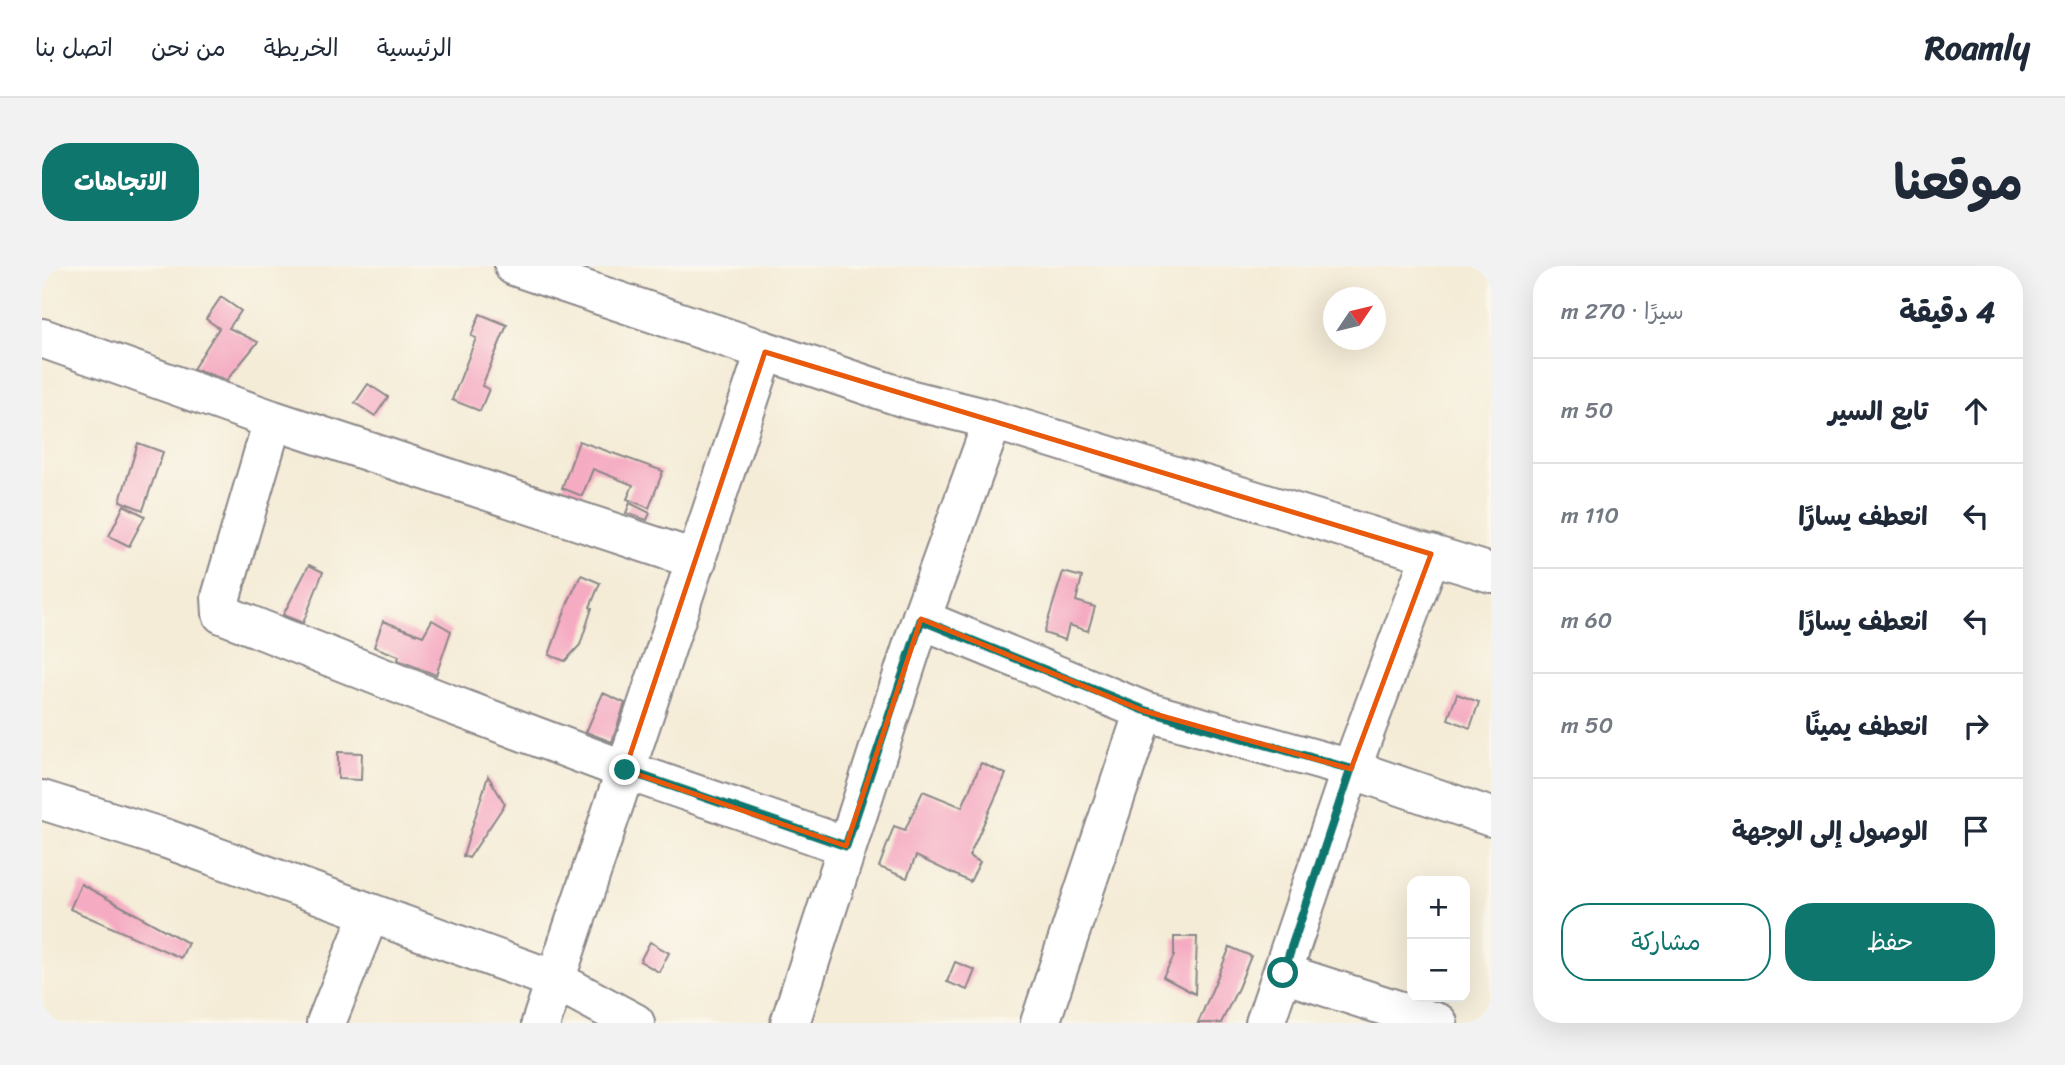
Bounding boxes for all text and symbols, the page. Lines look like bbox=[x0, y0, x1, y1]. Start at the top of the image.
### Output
text: Roamly bbox=[1925, 19, 2030, 77]
text: اتصل بنا bbox=[35, 27, 113, 69]
text: من نحن bbox=[151, 27, 226, 69]
text: الخريطة bbox=[264, 27, 339, 69]
text: الرئيسية bbox=[377, 27, 452, 69]
text: موقعنا bbox=[1893, 139, 2023, 226]
button: الاتجاهات bbox=[42, 143, 199, 221]
text: 4 دقيقة bbox=[1899, 285, 1995, 339]
north arrow bbox=[1323, 287, 1386, 350]
text: سيرًا · 270 m bbox=[1561, 291, 1684, 332]
text: تابع السير bbox=[1829, 388, 1928, 434]
text: 50 m bbox=[1561, 390, 1613, 431]
icon: ahead bbox=[1957, 392, 1995, 430]
text: انعطف يسارًا bbox=[1798, 493, 1928, 539]
text: 110 m bbox=[1561, 495, 1619, 536]
icon: left bbox=[1957, 497, 1995, 535]
text: انعطف يسارًا bbox=[1798, 598, 1928, 644]
text: 60 m bbox=[1561, 600, 1612, 641]
icon: left bbox=[1957, 602, 1995, 640]
text: انعطف يمينًا bbox=[1805, 703, 1928, 749]
text: 50 m bbox=[1561, 705, 1613, 746]
icon: right bbox=[1957, 707, 1995, 745]
route end bbox=[609, 754, 640, 785]
text: الوصول إلى الوجهة bbox=[1732, 808, 1928, 854]
icon: arrive bbox=[1957, 812, 1995, 850]
map controls bbox=[1407, 876, 1470, 1002]
button: + bbox=[1407, 876, 1470, 939]
button: مشاركة bbox=[1561, 903, 1771, 981]
button: حفظ bbox=[1785, 903, 1995, 981]
button: − bbox=[1407, 939, 1470, 1002]
route start bbox=[1267, 957, 1298, 988]

